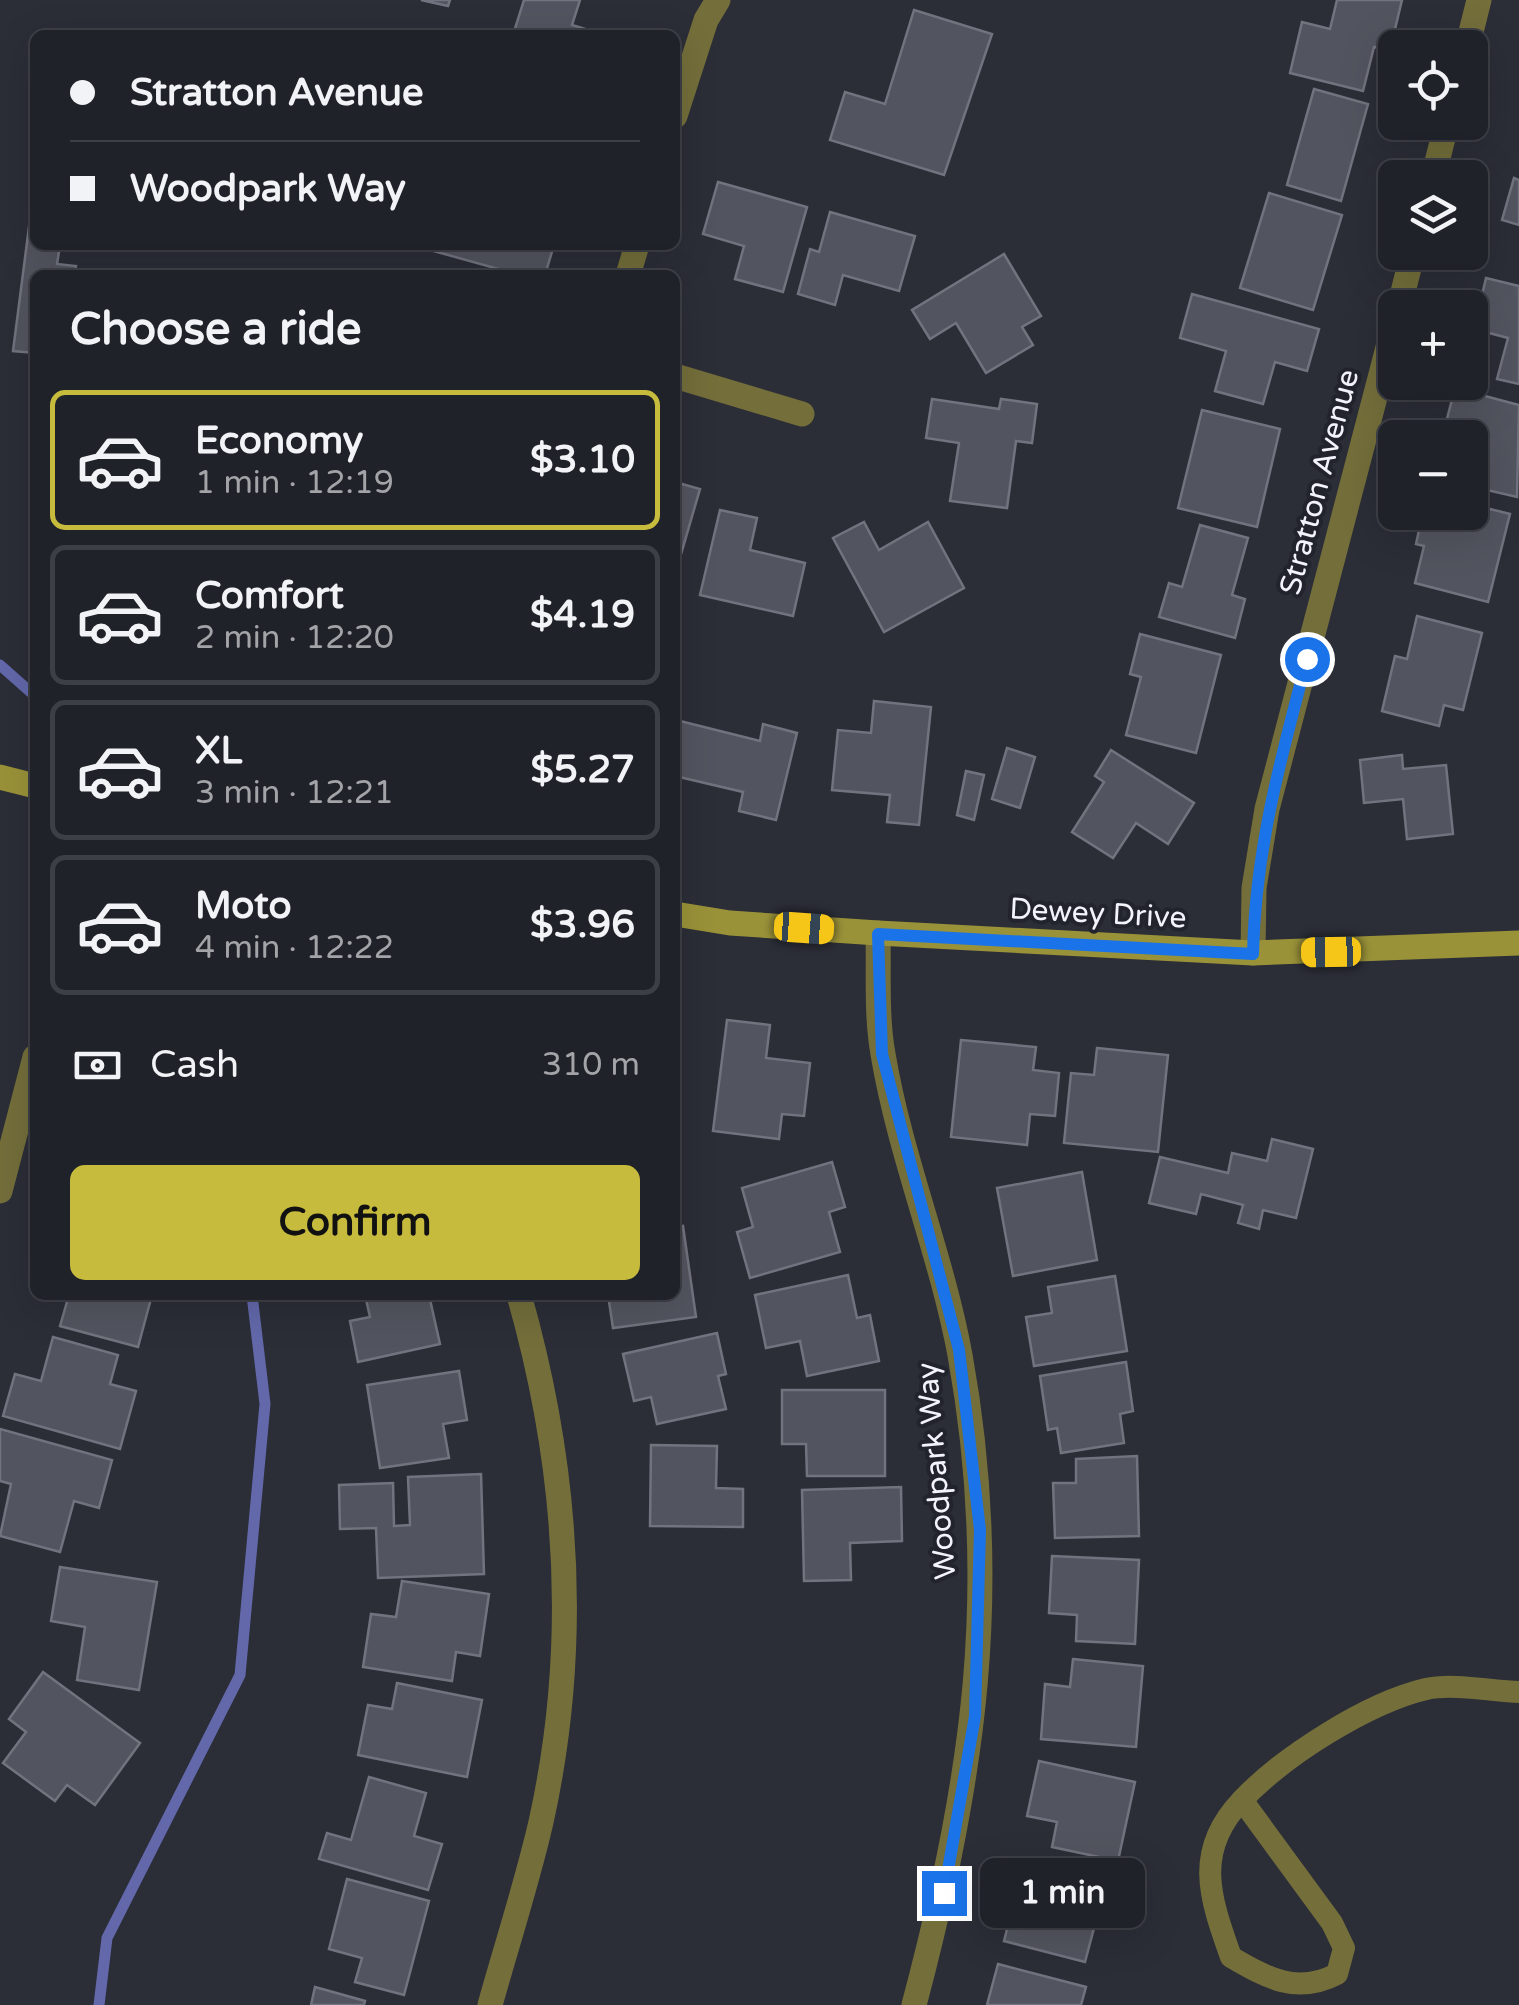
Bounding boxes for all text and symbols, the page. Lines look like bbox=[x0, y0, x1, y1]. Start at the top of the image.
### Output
map controls bbox=[1378, 30, 1488, 530]
button: locate bbox=[1378, 30, 1488, 140]
text: Stratton Avenue bbox=[130, 70, 423, 116]
button: layers bbox=[1378, 160, 1488, 270]
text: Woodpark Way bbox=[130, 166, 406, 212]
button: + bbox=[1378, 290, 1488, 400]
text: Choose a ride bbox=[70, 303, 361, 357]
street label: Stratton Avenue bbox=[1272, 365, 1367, 599]
icon: car bbox=[75, 415, 165, 505]
text: Economy bbox=[195, 418, 363, 464]
button: − bbox=[1378, 420, 1488, 530]
text: $3.10 bbox=[530, 437, 635, 483]
text: 1 min · 12:19 bbox=[195, 464, 394, 502]
icon: car bbox=[75, 570, 165, 660]
text: Comfort bbox=[195, 573, 344, 619]
text: $4.19 bbox=[530, 592, 635, 638]
text: 2 min · 12:20 bbox=[195, 619, 394, 657]
route start bbox=[1285, 637, 1330, 682]
icon: car bbox=[75, 725, 165, 815]
text: XL bbox=[195, 728, 242, 774]
text: $5.27 bbox=[530, 747, 635, 793]
text: 3 min · 12:21 bbox=[195, 774, 394, 812]
icon: car bbox=[75, 880, 165, 970]
text: Moto bbox=[195, 883, 291, 929]
street label: Dewey Drive bbox=[1009, 890, 1187, 937]
text: $3.96 bbox=[530, 902, 635, 948]
car bbox=[773, 911, 835, 945]
text: 4 min · 12:22 bbox=[195, 929, 394, 967]
car bbox=[1301, 936, 1361, 968]
icon: cash bbox=[70, 1038, 125, 1093]
text: Cash bbox=[150, 1042, 239, 1088]
text: 310 m bbox=[542, 1046, 640, 1084]
button: Confirm bbox=[70, 1165, 640, 1280]
street label: Woodpark Way bbox=[909, 1361, 964, 1581]
callout: 1 min bbox=[979, 1858, 1144, 1928]
route end bbox=[922, 1871, 967, 1916]
text: 1 min bbox=[1020, 1874, 1105, 1912]

